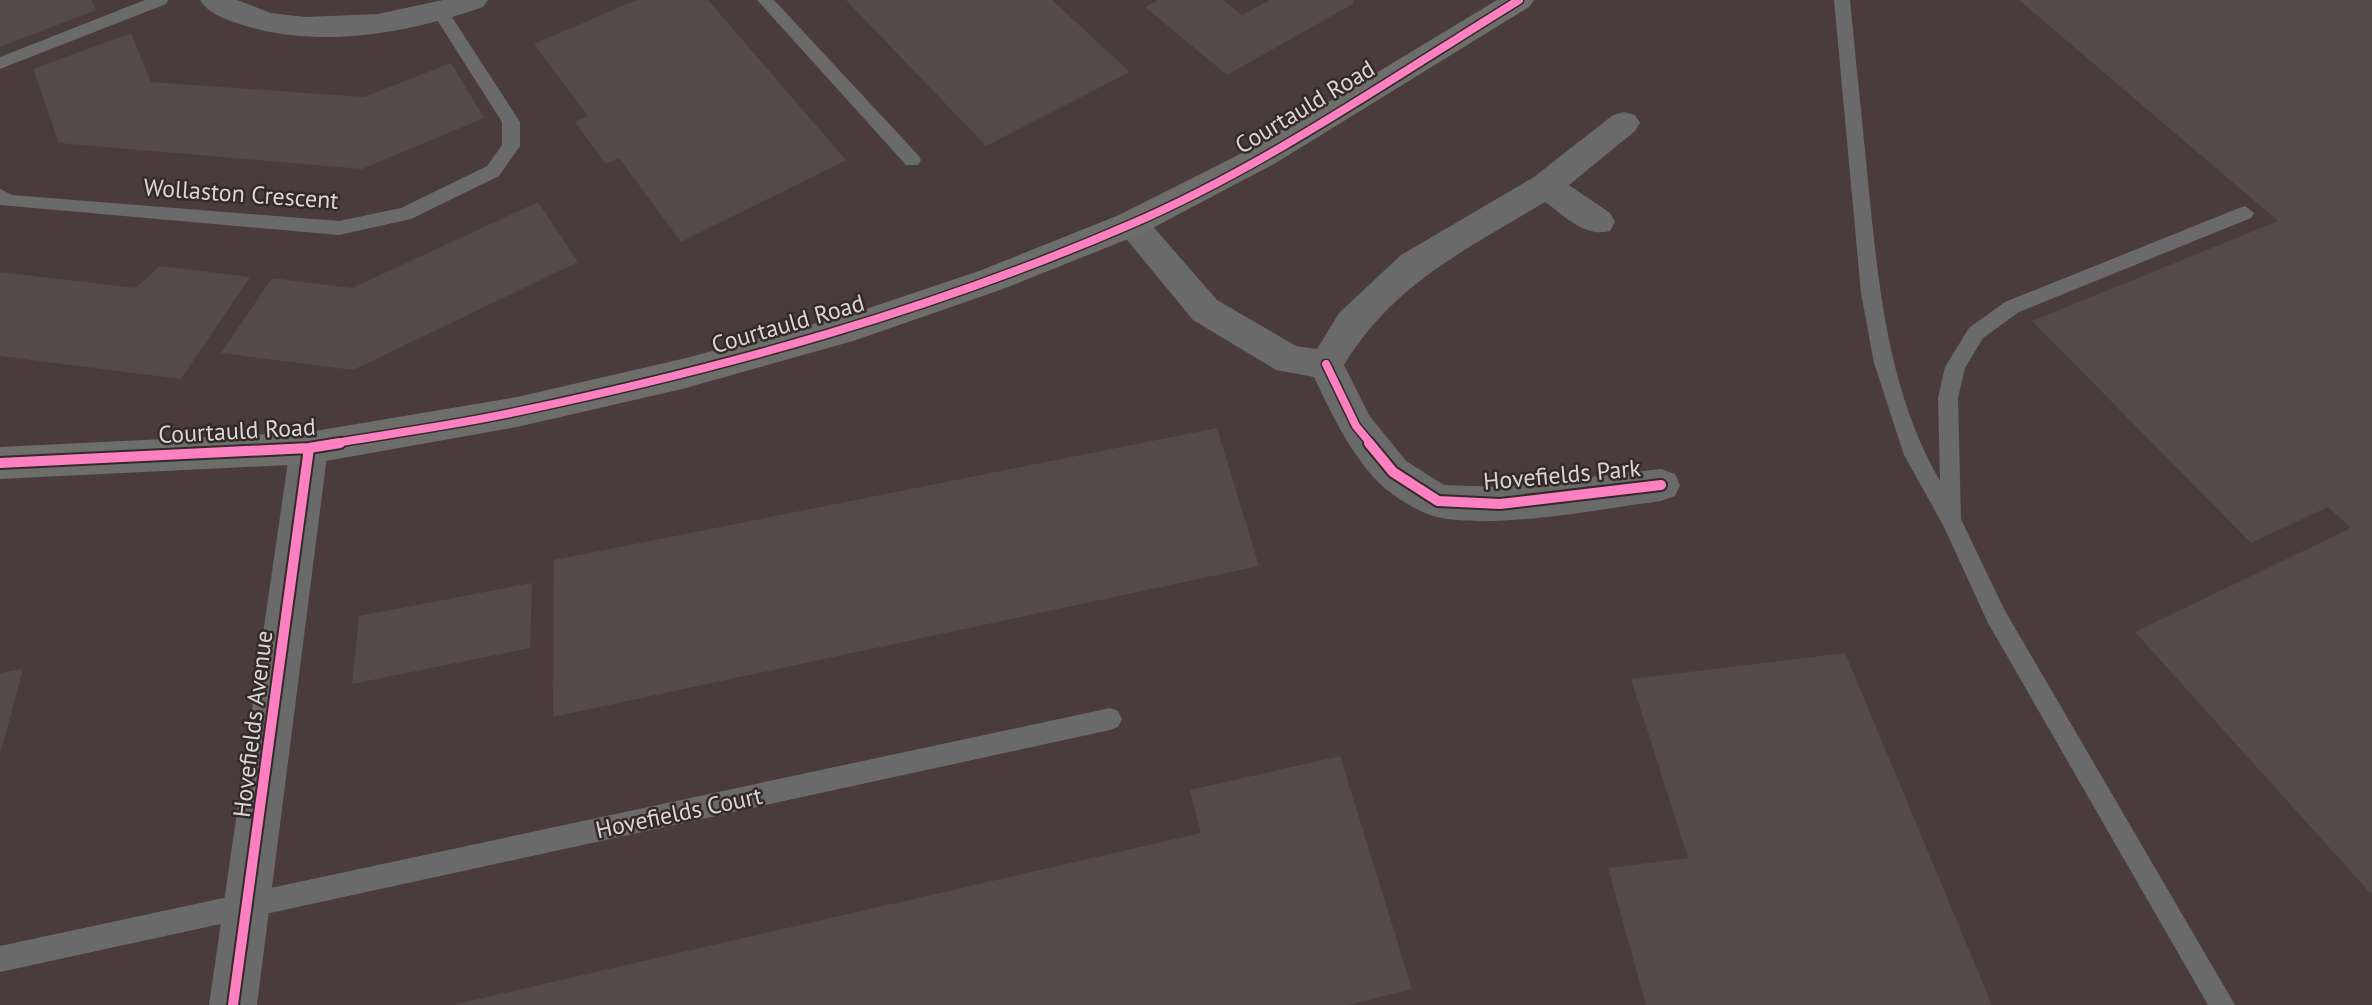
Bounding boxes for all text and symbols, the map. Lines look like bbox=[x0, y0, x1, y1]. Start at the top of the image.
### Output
street label: Courtauld Road bbox=[1229, 53, 1380, 160]
street label: Wollaston Crescent bbox=[142, 171, 340, 216]
street label: Courtauld Road bbox=[708, 287, 868, 360]
street label: Courtauld Road bbox=[157, 411, 317, 450]
street label: Hovefields Park bbox=[1482, 452, 1642, 497]
street label: Hovefields Avenue bbox=[226, 629, 279, 819]
street label: Hovefields Court bbox=[593, 780, 765, 845]

